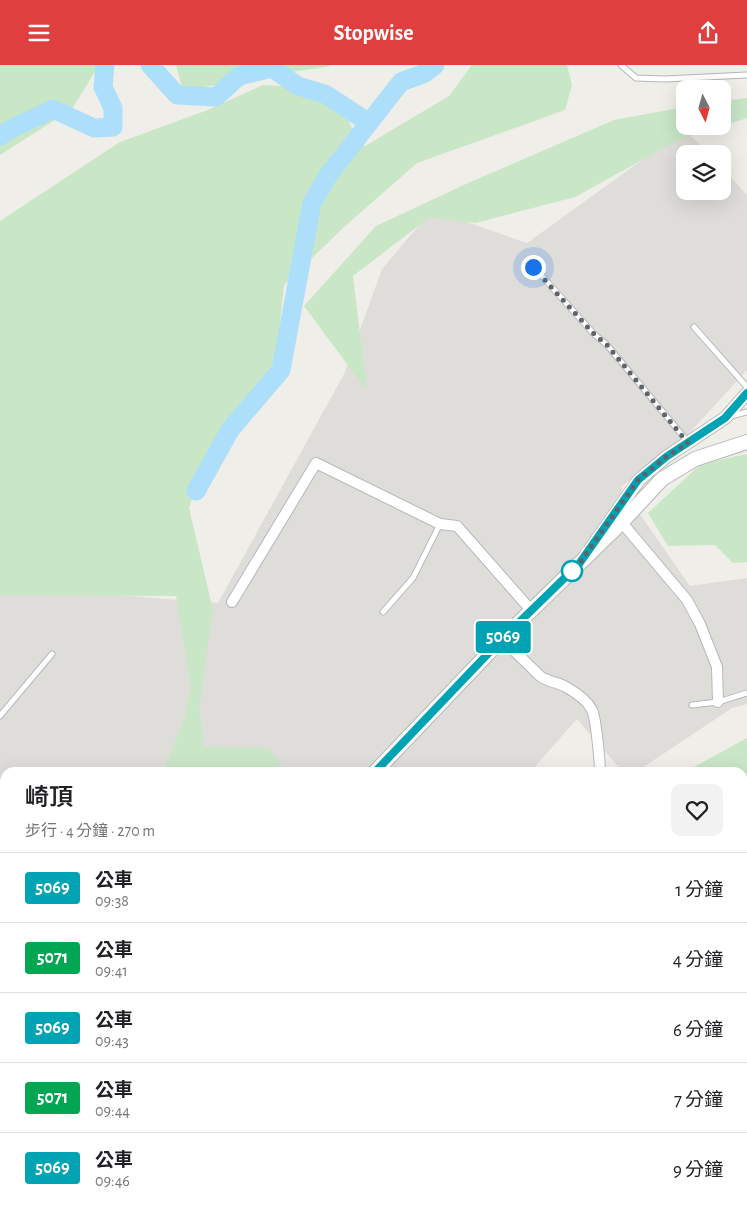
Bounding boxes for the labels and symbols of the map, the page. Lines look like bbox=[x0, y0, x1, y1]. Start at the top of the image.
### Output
north arrow bbox=[676, 80, 731, 135]
your location bbox=[521, 255, 546, 280]
unlabelled marker bbox=[561, 560, 583, 582]
line badge: 5069 bbox=[468, 621, 538, 653]

